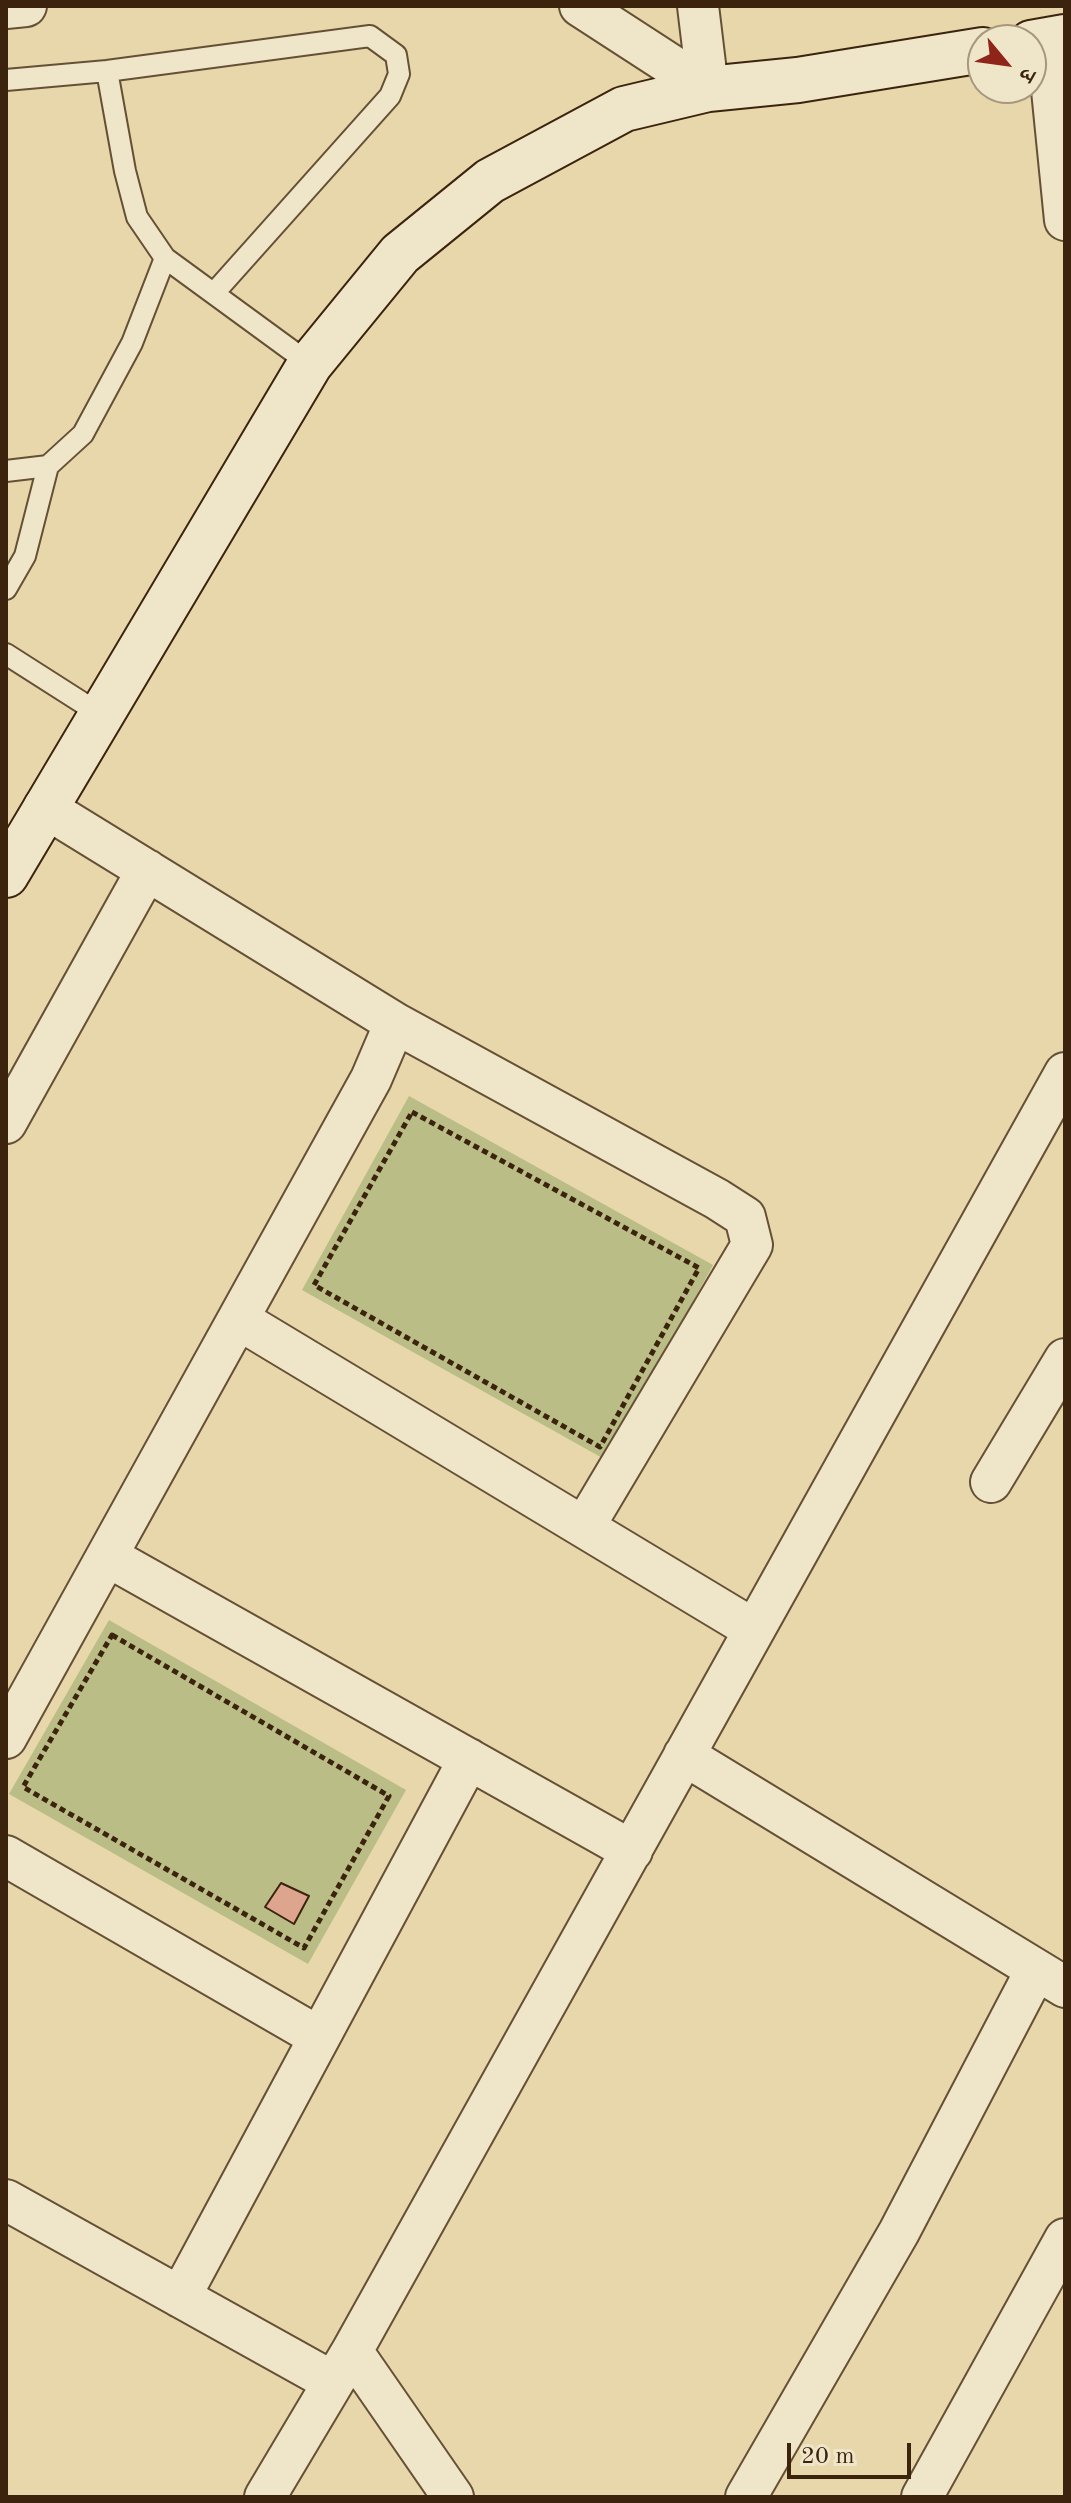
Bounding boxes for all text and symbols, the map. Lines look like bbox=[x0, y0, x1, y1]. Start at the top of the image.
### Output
north arrow bbox=[967, 24, 1047, 104]
text: उ bbox=[1014, 64, 1039, 85]
scale bar bbox=[791, 2427, 915, 2477]
text: 20 m bbox=[801, 2445, 855, 2469]

